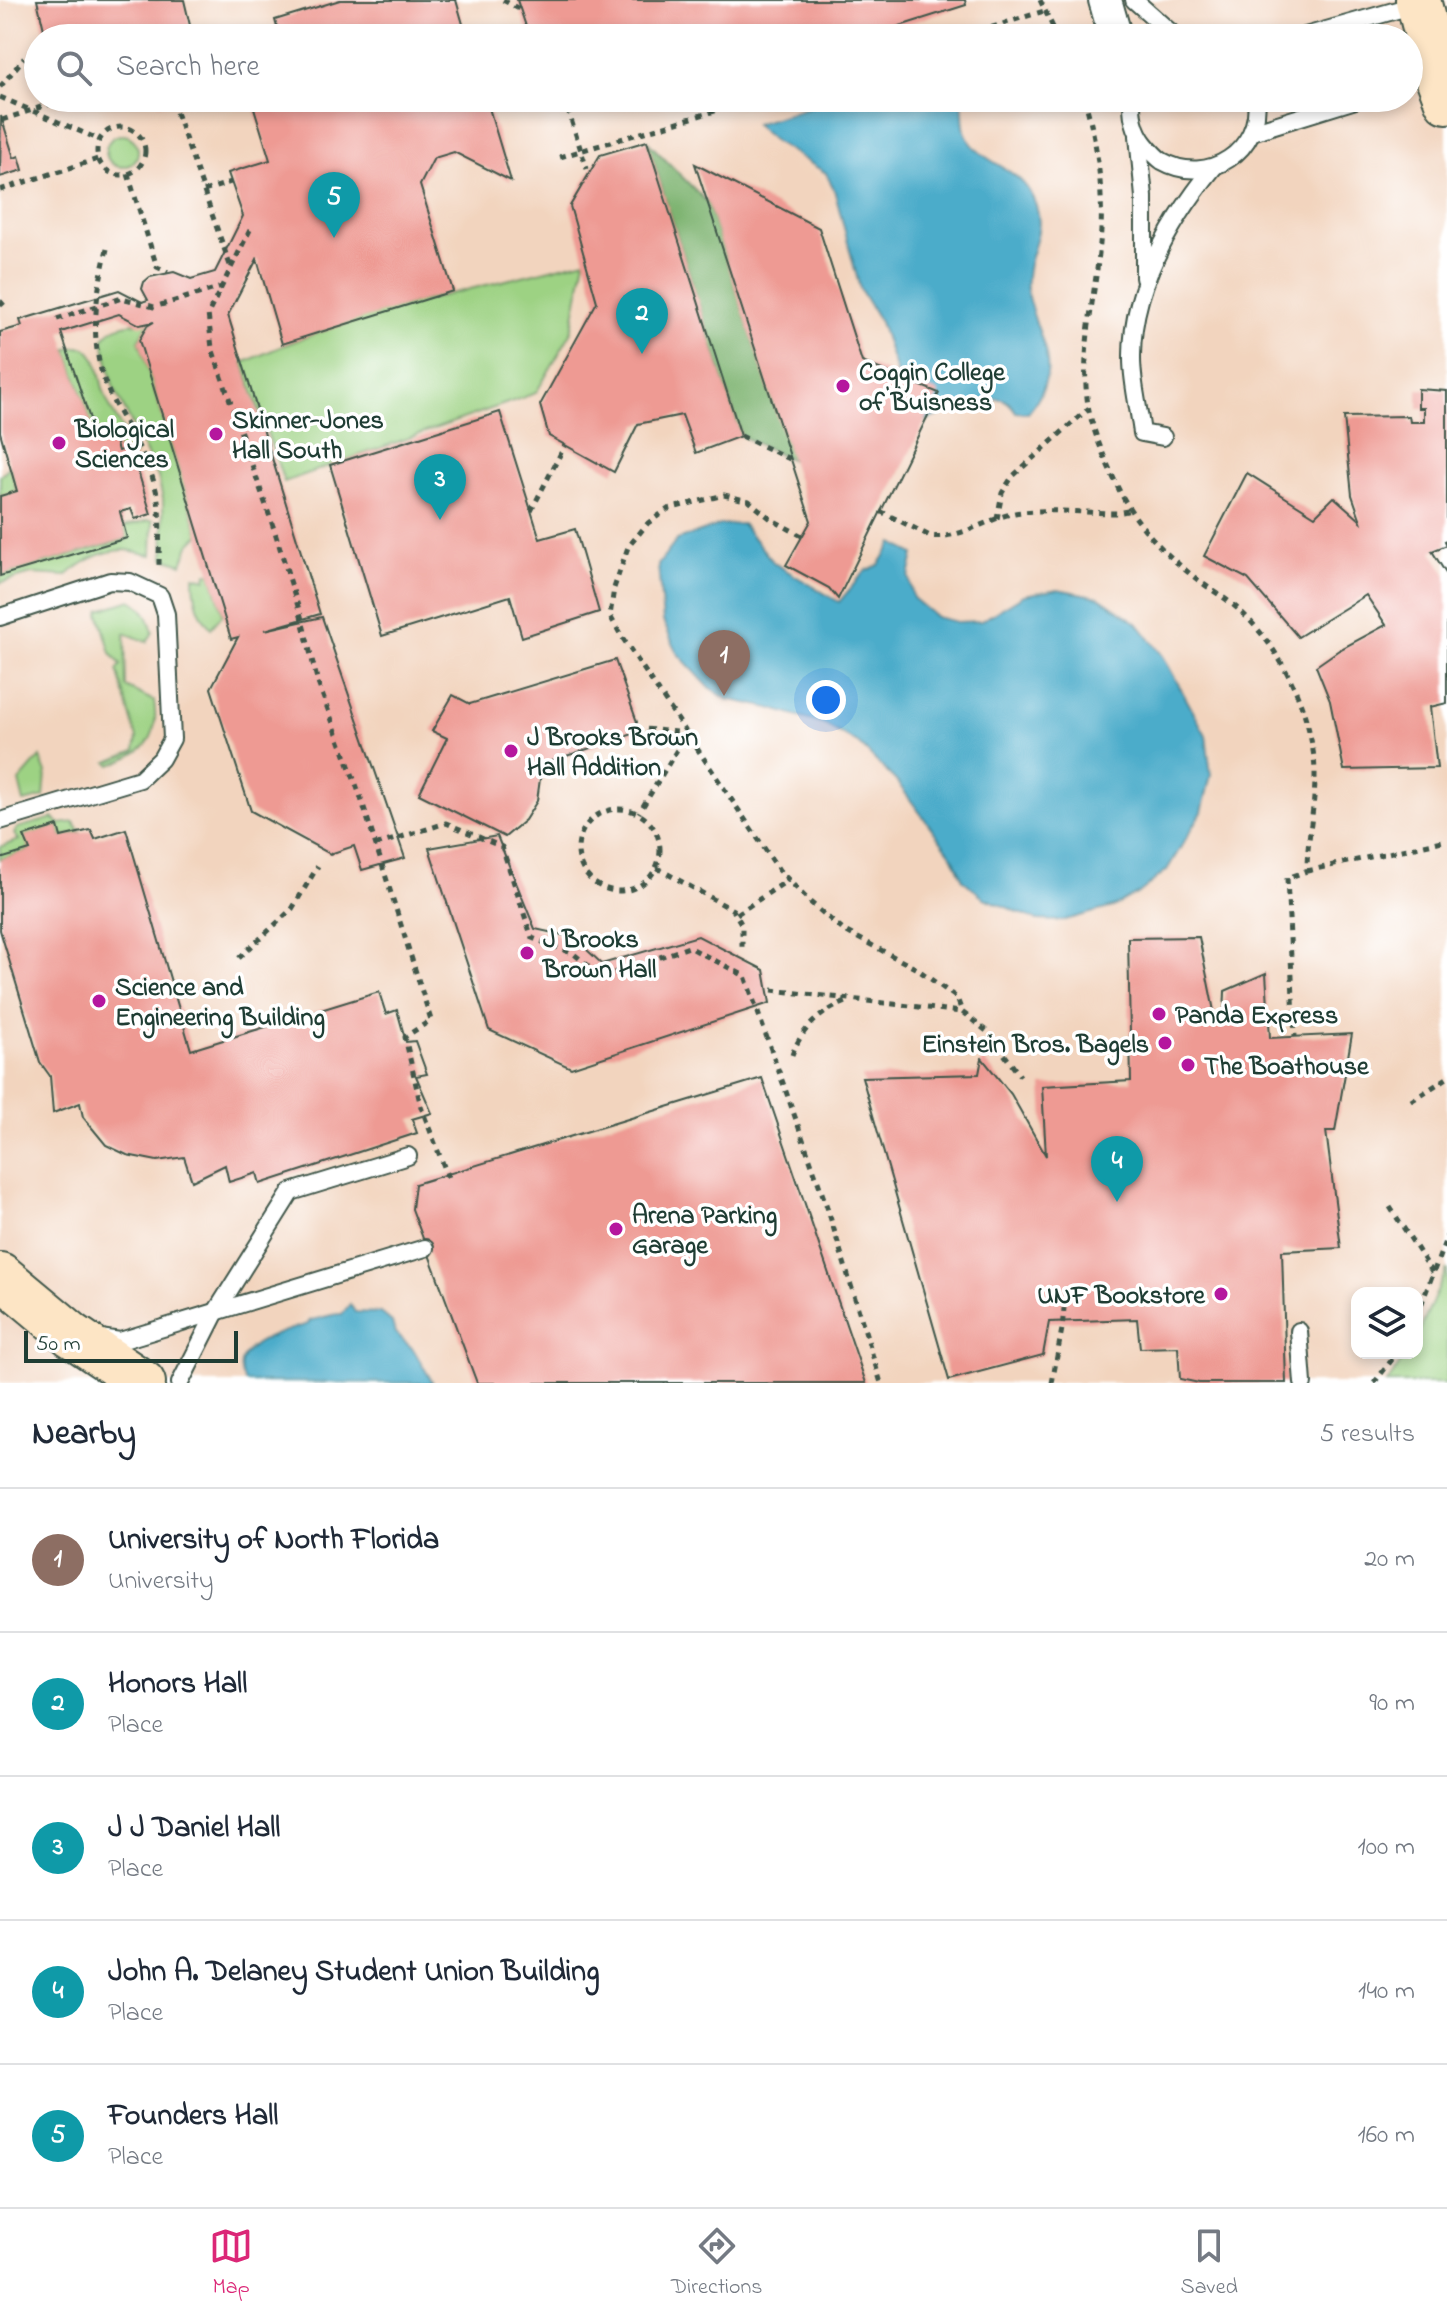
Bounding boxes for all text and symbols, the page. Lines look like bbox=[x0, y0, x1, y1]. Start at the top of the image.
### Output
search box bbox=[24, 24, 1423, 112]
icon: search bbox=[52, 46, 96, 90]
text: Search here bbox=[116, 46, 260, 90]
pin: 5 bbox=[308, 172, 360, 238]
pin: 2 bbox=[616, 288, 668, 354]
place label: Coggin College of Buisness bbox=[859, 355, 1006, 423]
marker: Coggin College of Buisness bbox=[834, 377, 852, 395]
place label: Skinner-Jones Hall South bbox=[232, 403, 384, 471]
place label: Biological Sciences bbox=[74, 412, 174, 480]
marker: Skinner-Jones Hall South bbox=[207, 425, 225, 443]
marker: Biological Sciences bbox=[50, 434, 68, 452]
pin: 3 bbox=[414, 454, 466, 520]
pin: 1 bbox=[698, 630, 750, 696]
your location bbox=[806, 680, 846, 720]
place label: J Brooks Brown Hall Addition bbox=[527, 720, 698, 788]
marker: J Brooks Brown Hall Addition bbox=[502, 742, 520, 760]
place label: J Brooks Brown Hall bbox=[542, 922, 656, 990]
marker: J Brooks Brown Hall bbox=[518, 944, 536, 962]
place label: Science and Engineering Building bbox=[115, 970, 325, 1039]
marker: Science and Engineering Building bbox=[90, 992, 108, 1010]
place label: Panda Express bbox=[1175, 998, 1338, 1036]
marker: Panda Express bbox=[1150, 1005, 1168, 1023]
place label: Einstein Bros. Bagels bbox=[922, 1027, 1149, 1066]
marker: Einstein Bros. Bagels bbox=[1156, 1034, 1174, 1052]
place label: The Boathouse bbox=[1204, 1049, 1370, 1087]
marker: The Boathouse bbox=[1179, 1056, 1197, 1074]
pin: 4 bbox=[1091, 1136, 1143, 1202]
place label: Arena Parking Garage bbox=[632, 1198, 778, 1267]
marker: Arena Parking Garage bbox=[607, 1220, 625, 1238]
place label: UNF Bookstore bbox=[1037, 1278, 1206, 1316]
marker: UNF Bookstore bbox=[1212, 1285, 1230, 1303]
map controls bbox=[1351, 1287, 1423, 1359]
button: layers bbox=[1351, 1287, 1423, 1359]
scale bar bbox=[24, 1327, 238, 1363]
text: 50 m bbox=[36, 1329, 81, 1361]
text: Nearby bbox=[32, 1410, 136, 1460]
text: 5 results bbox=[1320, 1416, 1415, 1454]
text: University of North Florida bbox=[108, 1519, 439, 1563]
text: 1 bbox=[54, 1541, 62, 1579]
text: 20 m bbox=[1364, 1541, 1415, 1579]
text: University bbox=[108, 1563, 214, 1601]
text: Honors Hall bbox=[108, 1663, 247, 1707]
text: 2 bbox=[52, 1685, 64, 1723]
text: 90 m bbox=[1369, 1685, 1415, 1723]
text: Place bbox=[108, 1707, 163, 1745]
text: J J Daniel Hall bbox=[108, 1807, 280, 1851]
text: 3 bbox=[53, 1829, 63, 1867]
text: 100 m bbox=[1358, 1829, 1415, 1867]
text: Place bbox=[108, 1851, 163, 1889]
text: John A. Delaney Student Union Building bbox=[108, 1951, 599, 1995]
text: 4 bbox=[53, 1973, 63, 2011]
text: 140 m bbox=[1358, 1973, 1415, 2011]
text: Place bbox=[108, 1995, 163, 2033]
text: Founders Hall bbox=[108, 2095, 278, 2139]
text: 5 bbox=[51, 2117, 65, 2155]
text: 160 m bbox=[1357, 2117, 1415, 2155]
text: Place bbox=[108, 2139, 163, 2177]
tab: Map bbox=[209, 2224, 253, 2304]
tab: Directions bbox=[671, 2224, 762, 2304]
tab: Saved bbox=[1181, 2224, 1238, 2304]

